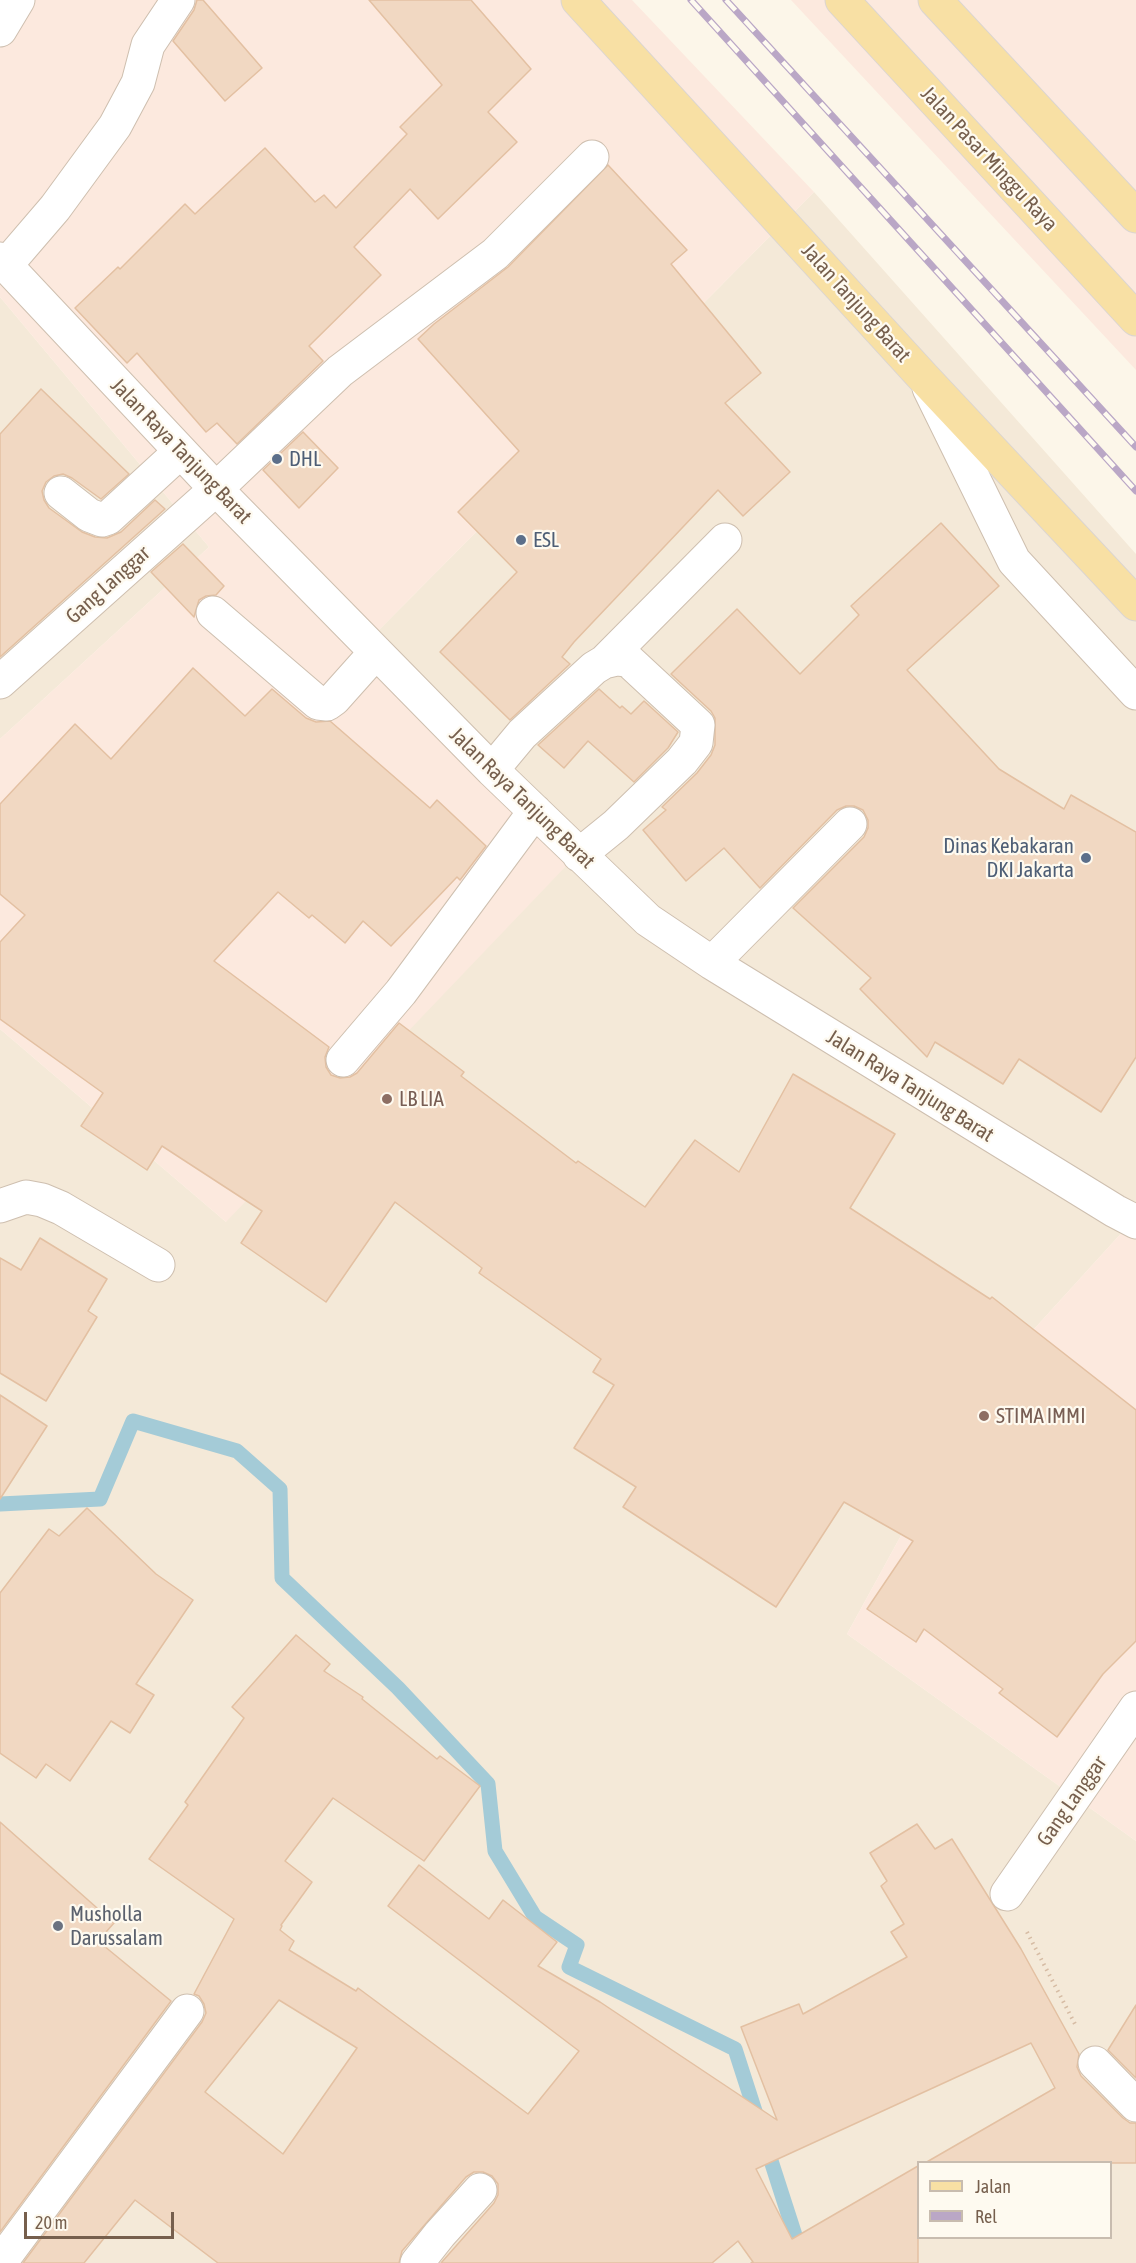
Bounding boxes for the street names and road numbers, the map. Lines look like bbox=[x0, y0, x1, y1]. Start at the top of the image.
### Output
street label: Jalan Pasar Minggu Raya bbox=[915, 81, 1063, 237]
street label: Jalan Tanjung Barat bbox=[796, 238, 916, 368]
street label: Jalan Raya Tanjung Barat bbox=[105, 373, 257, 529]
street label: Gang Langgar bbox=[61, 541, 155, 629]
street label: Jalan Raya Tanjung Barat bbox=[444, 722, 600, 874]
street label: Jalan Raya Tanjung Barat bbox=[822, 1024, 998, 1148]
street label: Gang Langgar bbox=[1032, 1751, 1112, 1851]

